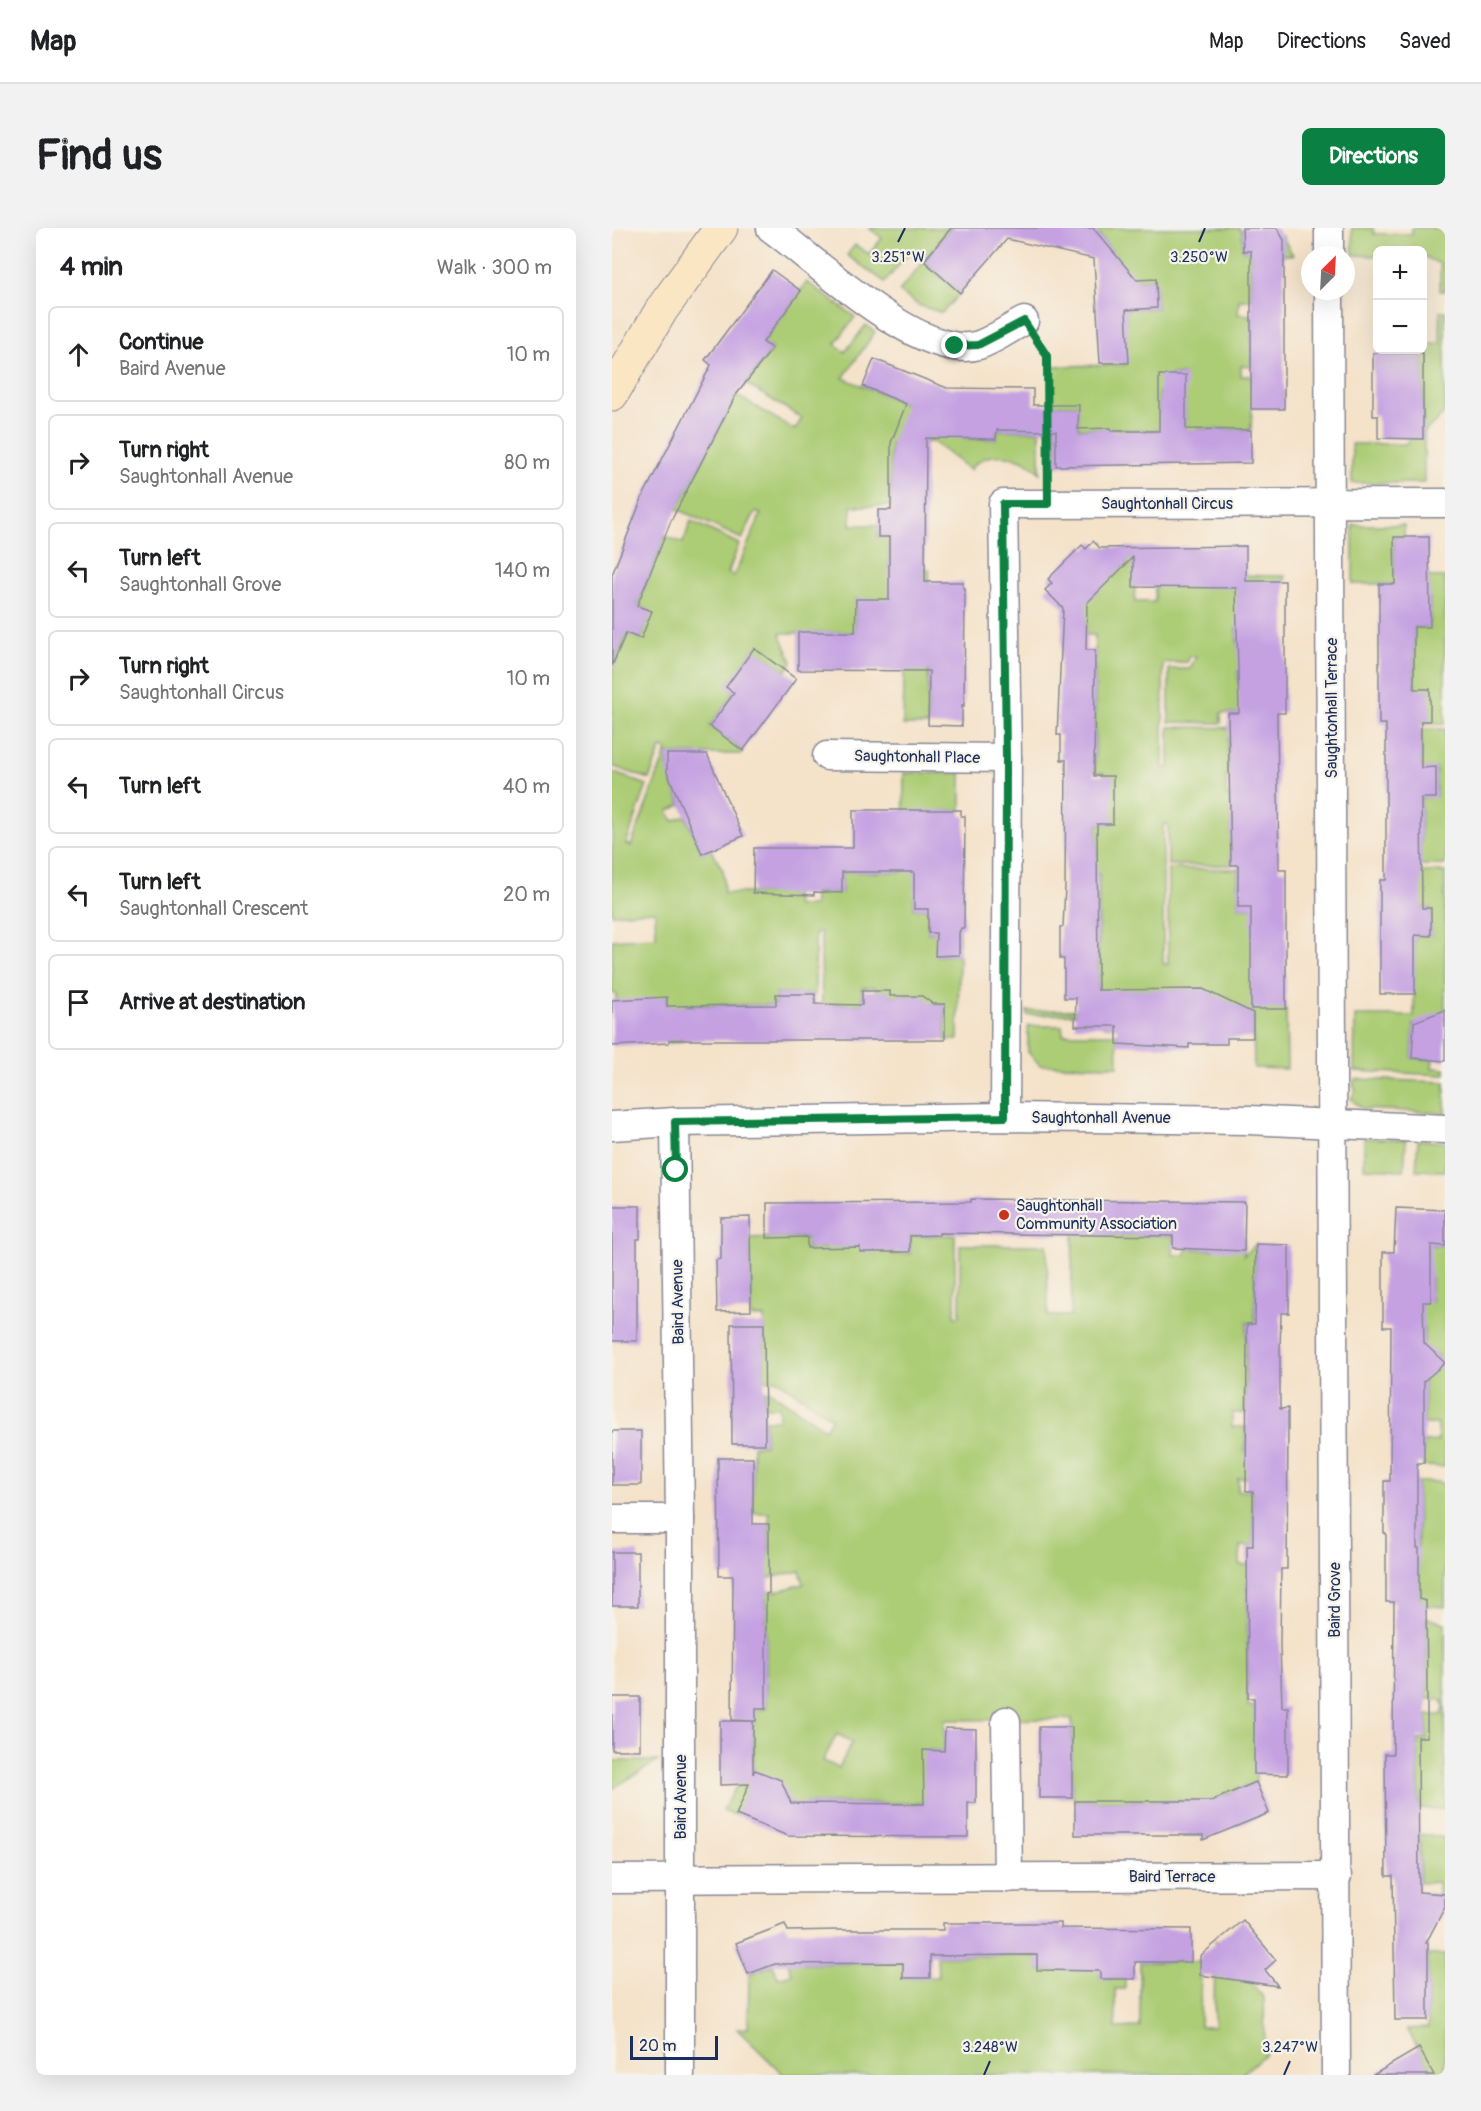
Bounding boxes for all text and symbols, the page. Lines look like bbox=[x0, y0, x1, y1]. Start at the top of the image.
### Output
text: Map bbox=[30, 24, 76, 59]
text: Map bbox=[1209, 28, 1244, 55]
text: Directions bbox=[1277, 28, 1366, 55]
text: Saved bbox=[1399, 28, 1451, 55]
button: Directions bbox=[1302, 128, 1445, 185]
text: Find us bbox=[36, 130, 162, 182]
north arrow bbox=[1301, 246, 1355, 300]
map controls bbox=[1373, 246, 1427, 354]
button: + bbox=[1373, 246, 1427, 300]
text: 3.251°W bbox=[871, 248, 925, 267]
text: 3.250°W bbox=[1170, 248, 1228, 267]
text: 4 min bbox=[60, 251, 123, 283]
text: Walk · 300 m bbox=[437, 255, 552, 280]
button: − bbox=[1373, 300, 1427, 354]
text: Continue bbox=[119, 328, 203, 356]
route end bbox=[941, 332, 967, 358]
icon: ahead bbox=[62, 338, 95, 371]
text: 10 m bbox=[506, 342, 550, 367]
text: Baird Avenue bbox=[119, 356, 226, 381]
text: Turn right bbox=[119, 436, 209, 464]
icon: right bbox=[62, 446, 95, 479]
text: 80 m bbox=[504, 450, 550, 475]
text: Saughtonhall Avenue bbox=[119, 464, 293, 489]
street label: Saughtonhall Circus bbox=[1101, 494, 1233, 514]
text: Turn left bbox=[119, 544, 201, 572]
icon: left bbox=[62, 554, 95, 587]
text: 140 m bbox=[495, 558, 550, 583]
text: Saughtonhall Grove bbox=[119, 572, 281, 597]
street label: Saughtonhall Terrace bbox=[1322, 637, 1342, 778]
text: Turn right bbox=[119, 652, 209, 680]
icon: right bbox=[62, 662, 95, 695]
text: 10 m bbox=[506, 666, 550, 691]
text: Saughtonhall Circus bbox=[119, 680, 284, 705]
street label: Saughtonhall Place bbox=[854, 746, 980, 768]
icon: left bbox=[62, 770, 95, 803]
text: Turn left bbox=[119, 772, 201, 800]
text: 40 m bbox=[503, 774, 550, 799]
text: Turn left bbox=[119, 868, 201, 896]
icon: left bbox=[62, 878, 95, 911]
text: 20 m bbox=[503, 882, 550, 907]
text: Saughtonhall Crescent bbox=[119, 896, 308, 921]
icon: arrive bbox=[62, 986, 95, 1019]
text: Arrive at destination bbox=[119, 988, 305, 1016]
street label: Saughtonhall Avenue bbox=[1031, 1108, 1171, 1128]
route start bbox=[662, 1156, 688, 1182]
place label: Saughtonhall Community Association bbox=[1016, 1196, 1177, 1234]
marker: Saughtonhall Community Association bbox=[997, 1208, 1011, 1222]
street label: Baird Avenue bbox=[667, 1259, 689, 1345]
street label: Baird Grove bbox=[1325, 1562, 1345, 1638]
street label: Baird Avenue bbox=[671, 1754, 691, 1840]
street label: Baird Terrace bbox=[1129, 1867, 1215, 1887]
scale bar bbox=[630, 2033, 718, 2060]
text: 20 m bbox=[639, 2036, 677, 2056]
text: 3.248°W bbox=[962, 2038, 1018, 2057]
text: 3.247°W bbox=[1262, 2038, 1318, 2057]

